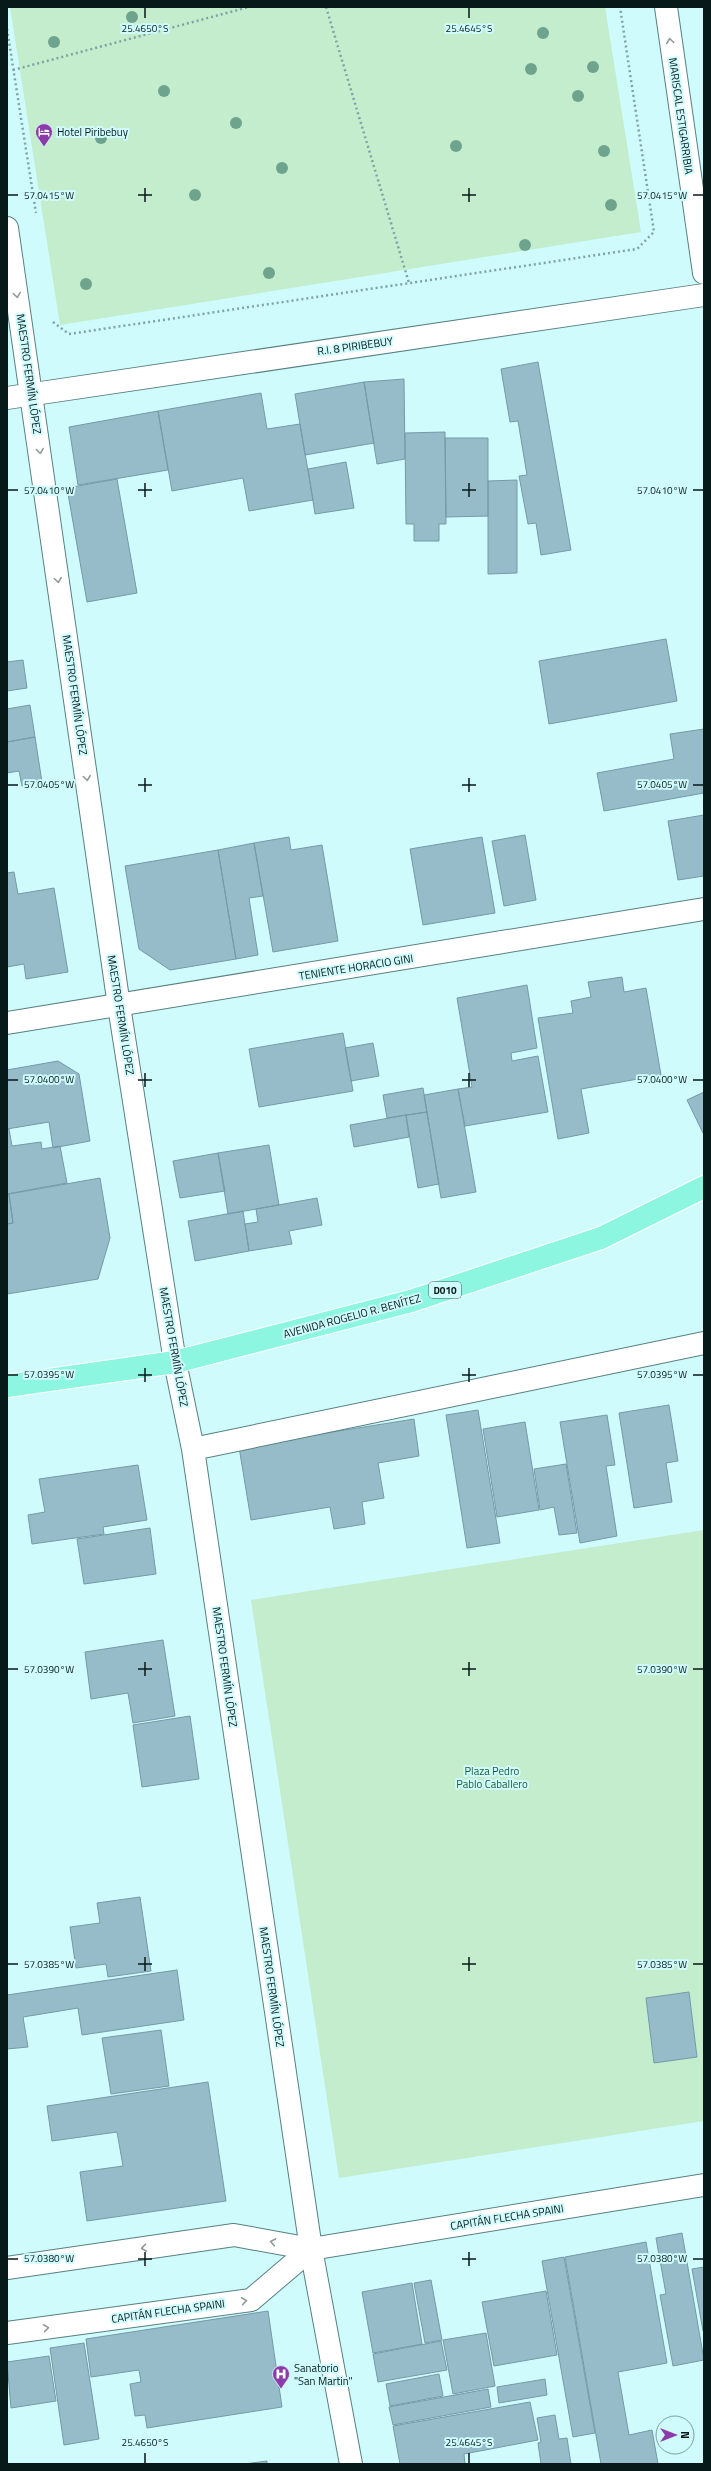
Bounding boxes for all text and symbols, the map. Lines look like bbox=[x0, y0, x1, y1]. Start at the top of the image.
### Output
text: 25.4650°S bbox=[122, 21, 168, 36]
text: 25.4645°S bbox=[446, 21, 492, 36]
one-way arrow bbox=[666, 37, 675, 44]
street label: MARISCAL ESTIGARRIBIA bbox=[665, 57, 697, 176]
hotel icon: Hotel Piribebuy bbox=[34, 122, 54, 147]
place label: Hotel Piribebuy bbox=[57, 124, 129, 140]
text: 57.0415°W bbox=[24, 188, 74, 203]
text: 57.0415°W bbox=[637, 188, 687, 203]
one-way arrow bbox=[12, 292, 21, 298]
street label: MAESTRO FERMÍN LÓPEZ bbox=[13, 313, 45, 435]
street label: R.I. 8 PIRIBEBUY bbox=[316, 333, 394, 359]
one-way arrow bbox=[35, 448, 44, 454]
text: 57.0410°W bbox=[24, 483, 74, 498]
text: 57.0410°W bbox=[637, 483, 687, 498]
one-way arrow bbox=[53, 577, 62, 583]
street label: MAESTRO FERMÍN LÓPEZ bbox=[59, 634, 91, 756]
one-way arrow bbox=[82, 775, 91, 781]
text: 57.0405°W bbox=[24, 777, 74, 792]
text: 57.0405°W bbox=[637, 777, 687, 792]
street label: TENIENTE HORACIO GINI bbox=[298, 950, 414, 984]
street label: MAESTRO FERMÍN LÓPEZ bbox=[104, 954, 138, 1076]
text: 57.0400°W bbox=[24, 1072, 74, 1087]
text: 57.0400°W bbox=[637, 1072, 687, 1087]
road number: D010 bbox=[429, 1282, 461, 1298]
street label: MAESTRO FERMÍN LÓPEZ bbox=[156, 1286, 192, 1408]
street label: AVENIDA ROGELIO R. BENÍTEZ bbox=[281, 1290, 423, 1342]
text: 57.0395°W bbox=[24, 1367, 74, 1382]
text: 57.0395°W bbox=[637, 1367, 687, 1382]
street label: MAESTRO FERMÍN LÓPEZ bbox=[209, 1606, 241, 1728]
text: 57.0390°W bbox=[24, 1662, 74, 1677]
text: 57.0390°W bbox=[637, 1662, 687, 1677]
park label: Plaza Pedro Pablo Caballero bbox=[456, 1763, 528, 1792]
street label: MAESTRO FERMÍN LÓPEZ bbox=[256, 1926, 288, 2048]
text: 57.0385°W bbox=[24, 1957, 74, 1972]
text: 57.0385°W bbox=[637, 1957, 687, 1972]
street label: CAPITÁN FLECHA SPAINI bbox=[449, 2200, 565, 2234]
one-way arrow bbox=[269, 2238, 276, 2247]
one-way arrow bbox=[141, 2243, 147, 2252]
text: 57.0380°W bbox=[24, 2251, 74, 2266]
text: 57.0380°W bbox=[637, 2251, 687, 2266]
street label: CAPITÁN FLECHA SPAINI bbox=[110, 2295, 226, 2327]
one-way arrow bbox=[241, 2297, 247, 2306]
one-way arrow bbox=[43, 2324, 49, 2333]
place label: Sanatorio "San Martin" bbox=[294, 2360, 353, 2389]
hospital icon: Sanatorio "San Martin" bbox=[271, 2364, 291, 2389]
north arrow bbox=[655, 2415, 695, 2455]
text: N bbox=[677, 2431, 693, 2439]
text: 25.4650°S bbox=[122, 2435, 168, 2450]
text: 25.4645°S bbox=[446, 2435, 492, 2450]

